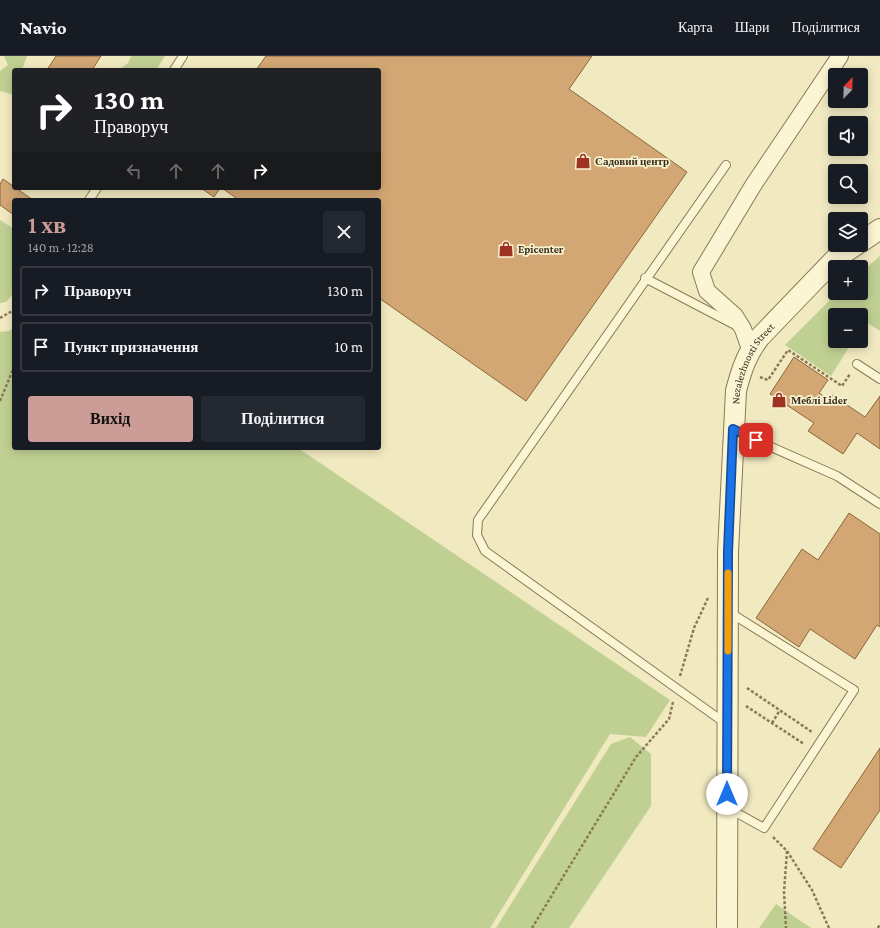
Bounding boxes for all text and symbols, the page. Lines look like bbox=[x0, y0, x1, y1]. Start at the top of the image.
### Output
text: Navio bbox=[20, 17, 67, 38]
text: Карта bbox=[678, 19, 713, 35]
text: Шари bbox=[735, 19, 770, 35]
text: Поділитися bbox=[792, 19, 860, 35]
north arrow bbox=[828, 68, 868, 108]
map controls bbox=[828, 68, 868, 348]
icon: right bbox=[28, 84, 80, 136]
text: 130 m bbox=[94, 84, 164, 115]
button: sound bbox=[828, 116, 868, 156]
text: Праворуч bbox=[94, 117, 168, 137]
shop icon: Садовий центр bbox=[574, 152, 592, 170]
place label: Садовий центр bbox=[595, 155, 669, 167]
icon: left bbox=[123, 160, 145, 182]
icon: ahead bbox=[165, 160, 187, 182]
icon: ahead bbox=[207, 160, 229, 182]
icon: right bbox=[249, 160, 271, 182]
button: search bbox=[828, 164, 868, 204]
text: 1 хв bbox=[28, 211, 66, 238]
button: close bbox=[323, 211, 365, 253]
button: layers bbox=[828, 212, 868, 252]
text: 140 m · 12:28 bbox=[28, 240, 94, 255]
shop icon: Epicenter bbox=[497, 240, 515, 258]
place label: Epicenter bbox=[518, 243, 564, 255]
button: + bbox=[828, 260, 868, 300]
icon: right bbox=[30, 280, 52, 302]
text: Праворуч bbox=[64, 283, 131, 299]
text: 130 m bbox=[328, 283, 363, 299]
button: − bbox=[828, 308, 868, 348]
street label: Nezalezhnosti Street bbox=[729, 320, 777, 405]
icon: arrive bbox=[30, 336, 52, 358]
text: Пункт призначення bbox=[64, 339, 198, 355]
text: 10 m bbox=[335, 339, 363, 355]
shop icon: Меблі Lider bbox=[770, 391, 788, 409]
place label: Меблі Lider bbox=[791, 394, 848, 406]
button: Вихід bbox=[28, 396, 193, 442]
button: Поділитися bbox=[201, 396, 365, 442]
pin bbox=[739, 423, 773, 457]
icon: arrive bbox=[745, 429, 767, 451]
position arrow bbox=[706, 773, 748, 815]

